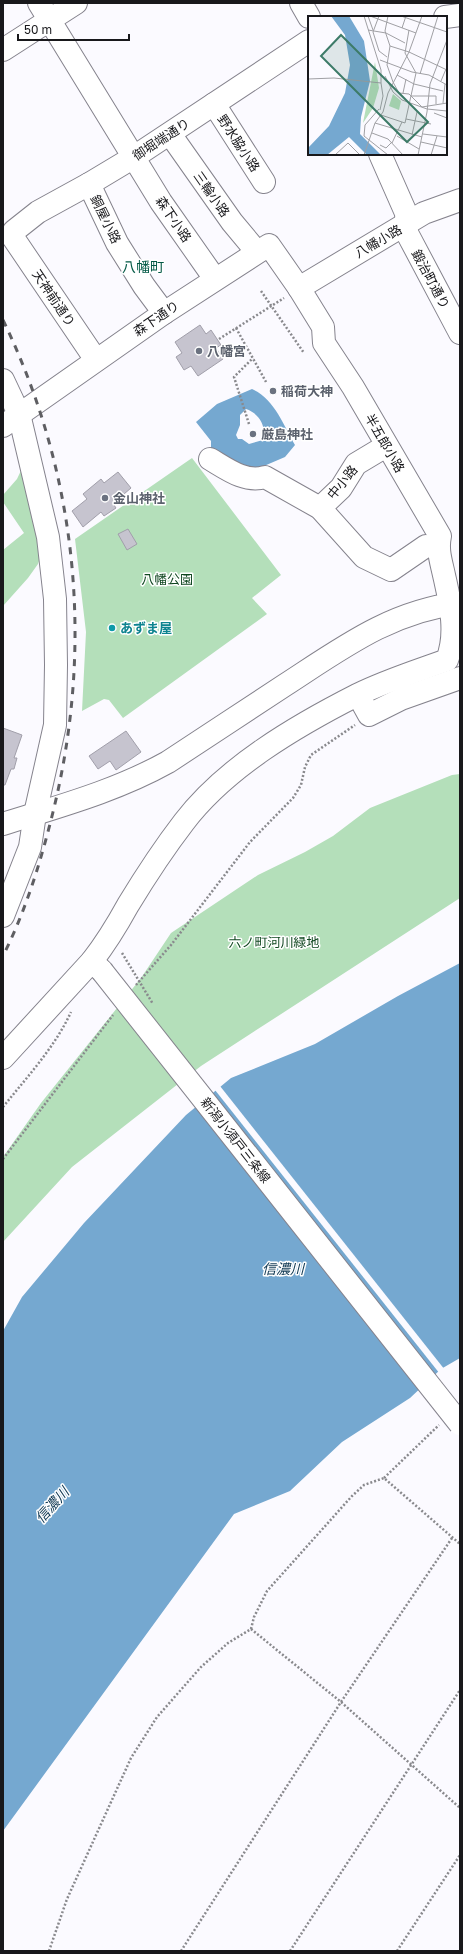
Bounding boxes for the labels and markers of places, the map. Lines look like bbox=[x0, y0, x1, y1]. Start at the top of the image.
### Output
place label: 八幡宮 bbox=[207, 343, 246, 359]
marker: 八幡宮 bbox=[194, 346, 204, 356]
place label: 稲荷大神 bbox=[281, 383, 333, 399]
marker: 稲荷大神 bbox=[268, 386, 278, 396]
place label: 厳島神社 bbox=[261, 426, 313, 442]
marker: 厳島神社 bbox=[248, 429, 258, 439]
place label: 金山神社 bbox=[113, 490, 165, 506]
marker: 金山神社 bbox=[100, 493, 110, 503]
place label: あずま屋 bbox=[120, 620, 172, 636]
marker: あずま屋 bbox=[107, 623, 117, 633]

